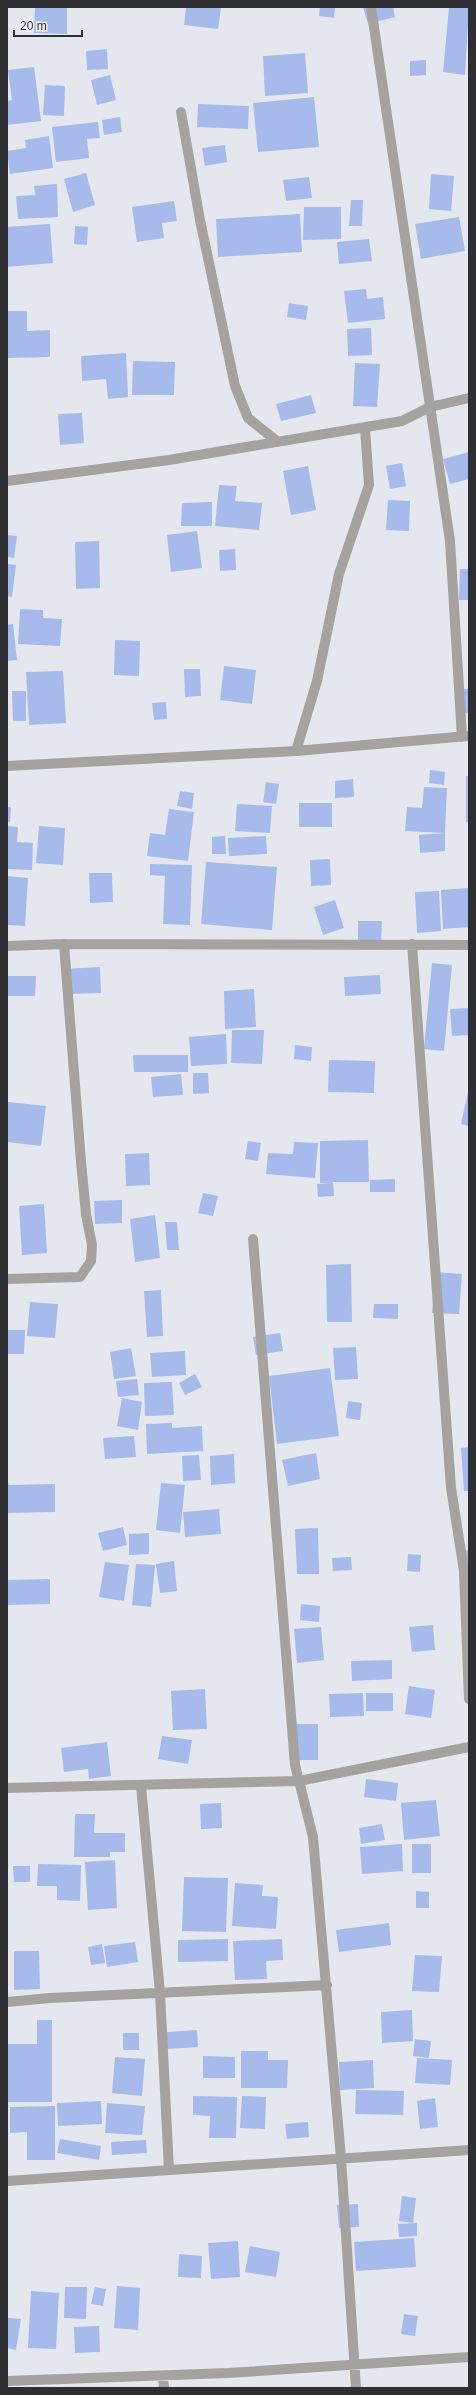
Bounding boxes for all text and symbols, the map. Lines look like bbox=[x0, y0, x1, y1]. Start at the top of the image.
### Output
scale bar bbox=[14, 12, 82, 38]
text: 20 m bbox=[20, 19, 47, 33]

